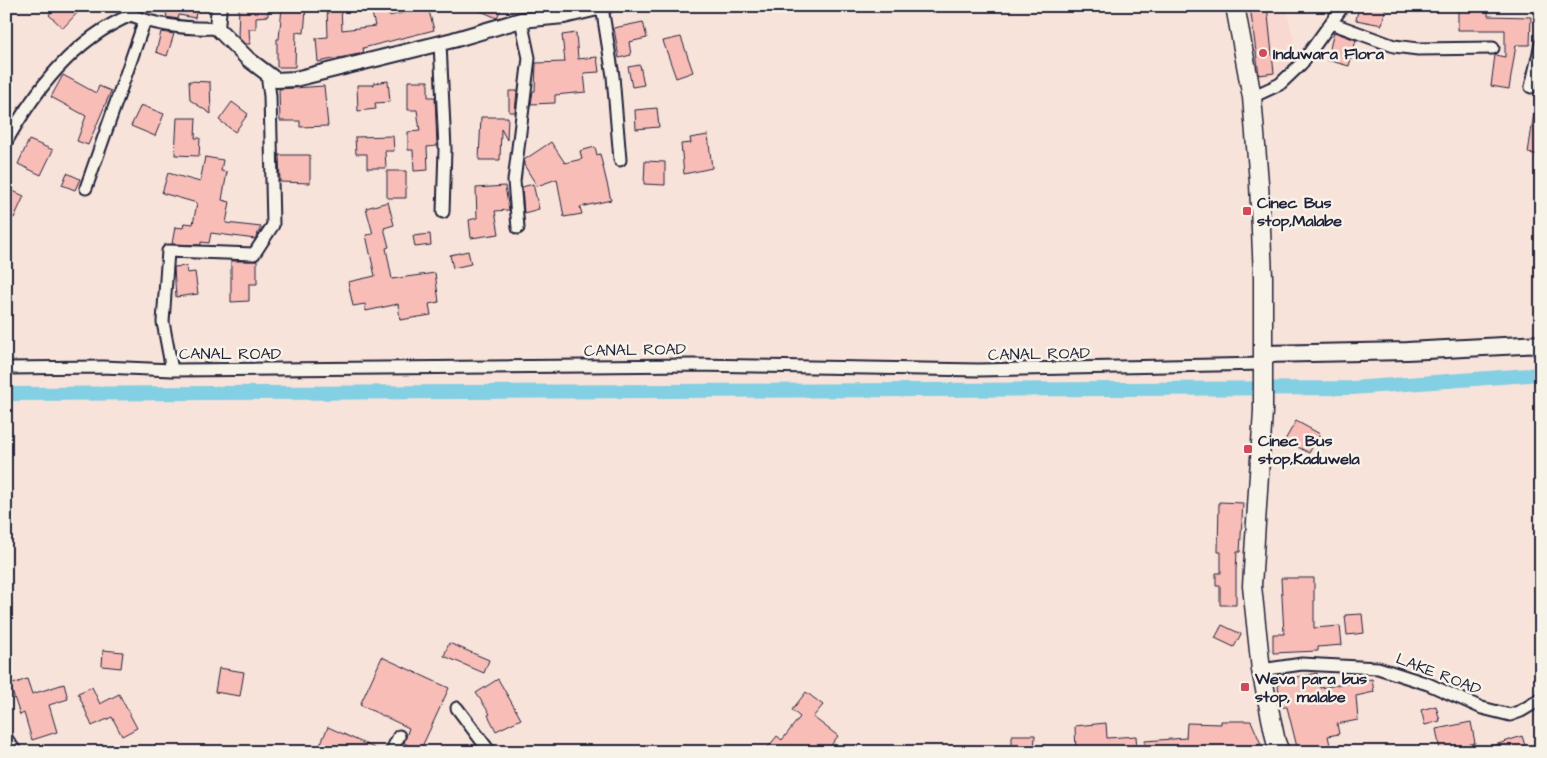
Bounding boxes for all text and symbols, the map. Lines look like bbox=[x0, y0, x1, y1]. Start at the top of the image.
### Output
place label: Induwara Flora bbox=[1273, 43, 1385, 65]
marker: Induwara Flora bbox=[1257, 47, 1269, 59]
place label: Cinec Bus stop,Malabe bbox=[1257, 192, 1342, 232]
marker: Cinec Bus stop,Malabe bbox=[1241, 205, 1253, 217]
street label: CANAL ROAD bbox=[584, 338, 686, 362]
street label: CANAL ROAD bbox=[988, 342, 1090, 366]
street label: CANAL ROAD bbox=[179, 343, 281, 365]
place label: Cinec Bus stop,Kaduwela bbox=[1258, 430, 1361, 470]
marker: Cinec Bus stop,Kaduwela bbox=[1242, 443, 1254, 455]
street label: LAKE ROAD bbox=[1393, 648, 1484, 700]
place label: Weva para bus stop, malabe bbox=[1254, 668, 1367, 708]
marker: Weva para bus stop, malabe bbox=[1239, 681, 1251, 693]

